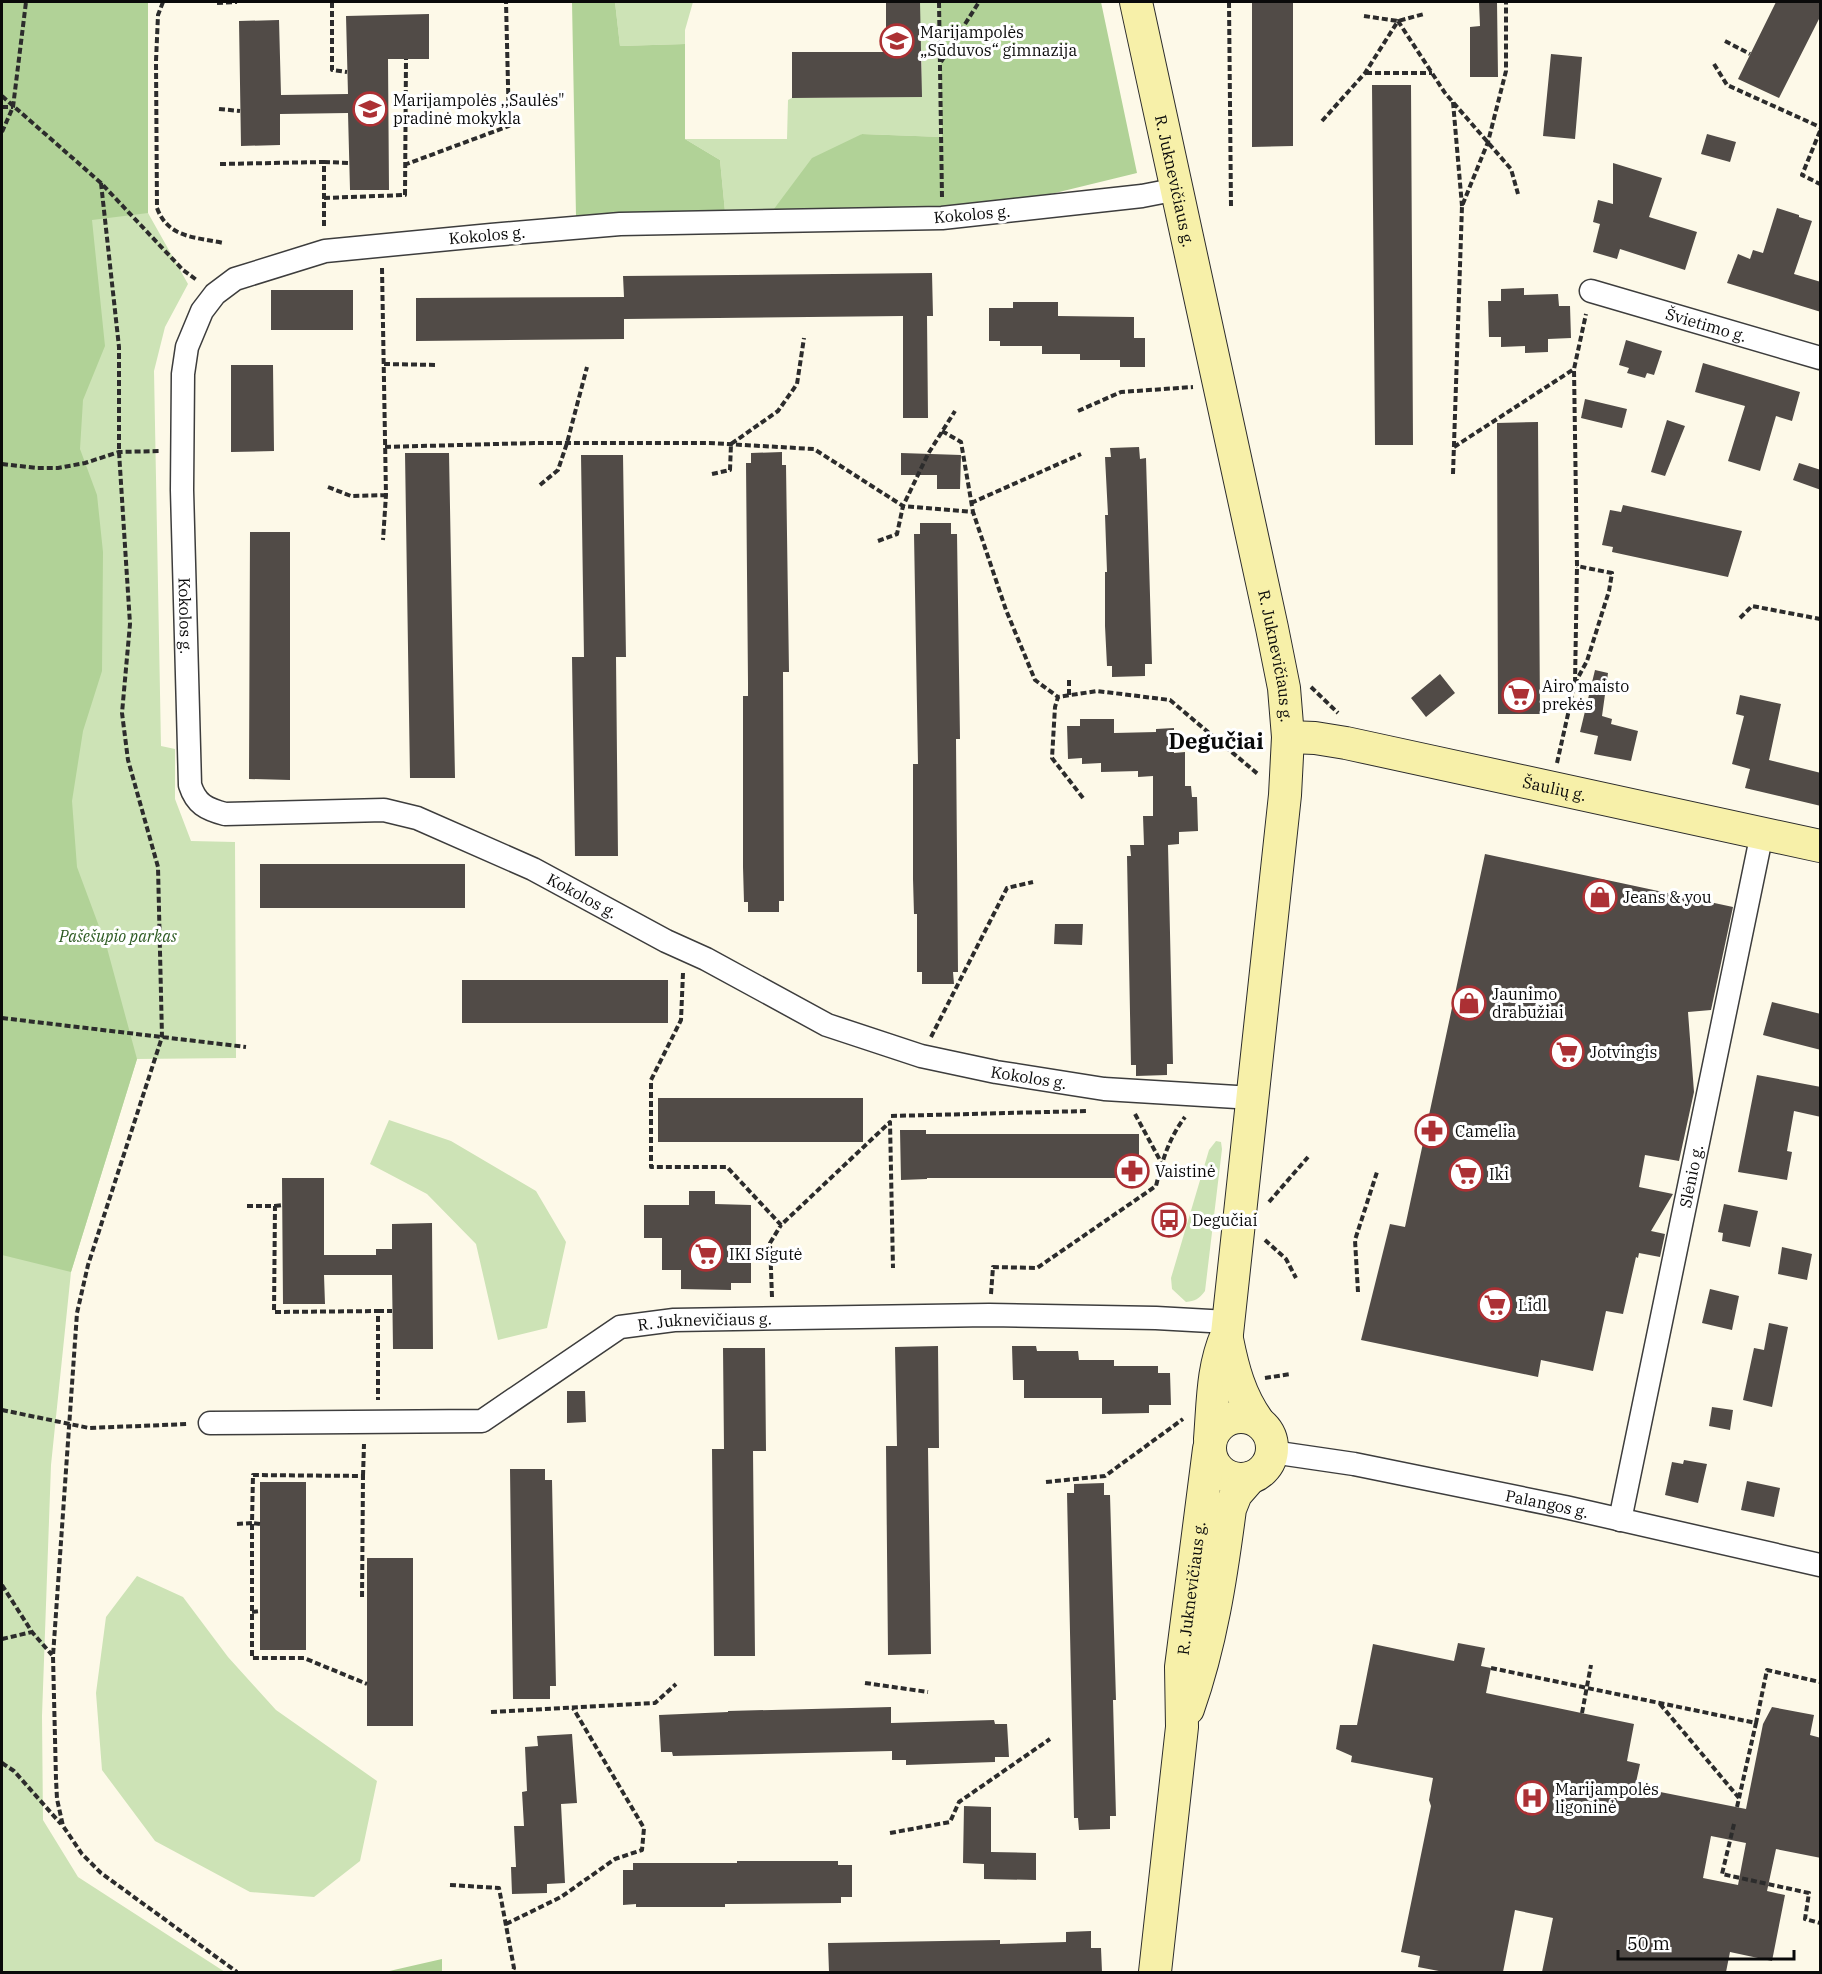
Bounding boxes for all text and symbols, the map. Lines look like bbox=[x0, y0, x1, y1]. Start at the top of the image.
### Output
place label: Marijampolės „Sūduvos“ gimnazija bbox=[920, 22, 1077, 60]
school or university icon: Marijampolės „Sūduvos“ gimnazija bbox=[879, 23, 915, 59]
place label: Marijampolės ,,Saulės" pradinė mokykla bbox=[393, 90, 565, 128]
school or university icon: Marijampolės ,,Saulės" pradinė mokykla bbox=[352, 91, 388, 127]
street label: R. Juknevičiaus g. bbox=[1151, 113, 1199, 249]
street label: Kokolos g. bbox=[933, 201, 1011, 227]
street label: Kokolos g. bbox=[448, 222, 526, 248]
street label: Švietimo g. bbox=[1663, 302, 1749, 346]
street label: Kokolos g. bbox=[174, 577, 196, 654]
street label: R. Juknevičiaus g. bbox=[1254, 588, 1297, 723]
place label: Airo maisto prekės bbox=[1542, 676, 1629, 714]
supermarket icon: Airo maisto prekės bbox=[1501, 677, 1537, 713]
district label: Degučiai bbox=[1168, 726, 1264, 755]
street label: Šaulių g. bbox=[1521, 771, 1588, 805]
street label: Kokolos g. bbox=[544, 869, 621, 923]
shop icon: Jeans & you bbox=[1582, 879, 1618, 915]
place label: Jeans & you bbox=[1623, 887, 1712, 907]
park label: Pašešupio parkas bbox=[58, 926, 177, 946]
place label: Jaunimo drabužiai bbox=[1492, 984, 1564, 1022]
shop icon: Jaunimo drabužiai bbox=[1451, 985, 1487, 1021]
supermarket icon: Jotvingis bbox=[1549, 1034, 1585, 1070]
place label: Jotvingis bbox=[1590, 1042, 1657, 1062]
street label: Kokolos g. bbox=[989, 1061, 1068, 1093]
pharmacy icon: Camelia bbox=[1414, 1113, 1450, 1149]
place label: Camelia bbox=[1455, 1121, 1517, 1141]
street label: Slėnio g. bbox=[1675, 1143, 1707, 1210]
pharmacy icon: Vaistinė bbox=[1114, 1153, 1150, 1189]
supermarket icon: Iki bbox=[1448, 1156, 1484, 1192]
place label: Vaistinė bbox=[1155, 1161, 1216, 1181]
place label: Iki bbox=[1489, 1164, 1509, 1184]
bus stop icon: Degučiai bbox=[1151, 1202, 1187, 1238]
place label: Degučiai bbox=[1192, 1210, 1258, 1230]
supermarket icon: IKI Sigutė bbox=[688, 1236, 724, 1272]
place label: IKI Sigutė bbox=[729, 1244, 802, 1264]
supermarket icon: Lidl bbox=[1477, 1287, 1513, 1323]
place label: Lidl bbox=[1518, 1295, 1547, 1315]
street label: R. Juknevičiaus g. bbox=[636, 1308, 772, 1335]
street label: Palangos g. bbox=[1504, 1485, 1591, 1522]
street label: R. Juknevičiaus g. bbox=[1173, 1520, 1210, 1656]
place label: Marijampolės ligoninė bbox=[1555, 1779, 1659, 1817]
hospital icon: Marijampolės ligoninė bbox=[1514, 1780, 1550, 1816]
scale bar bbox=[1618, 1923, 1794, 1961]
text: 50 m bbox=[1627, 1932, 1670, 1955]

